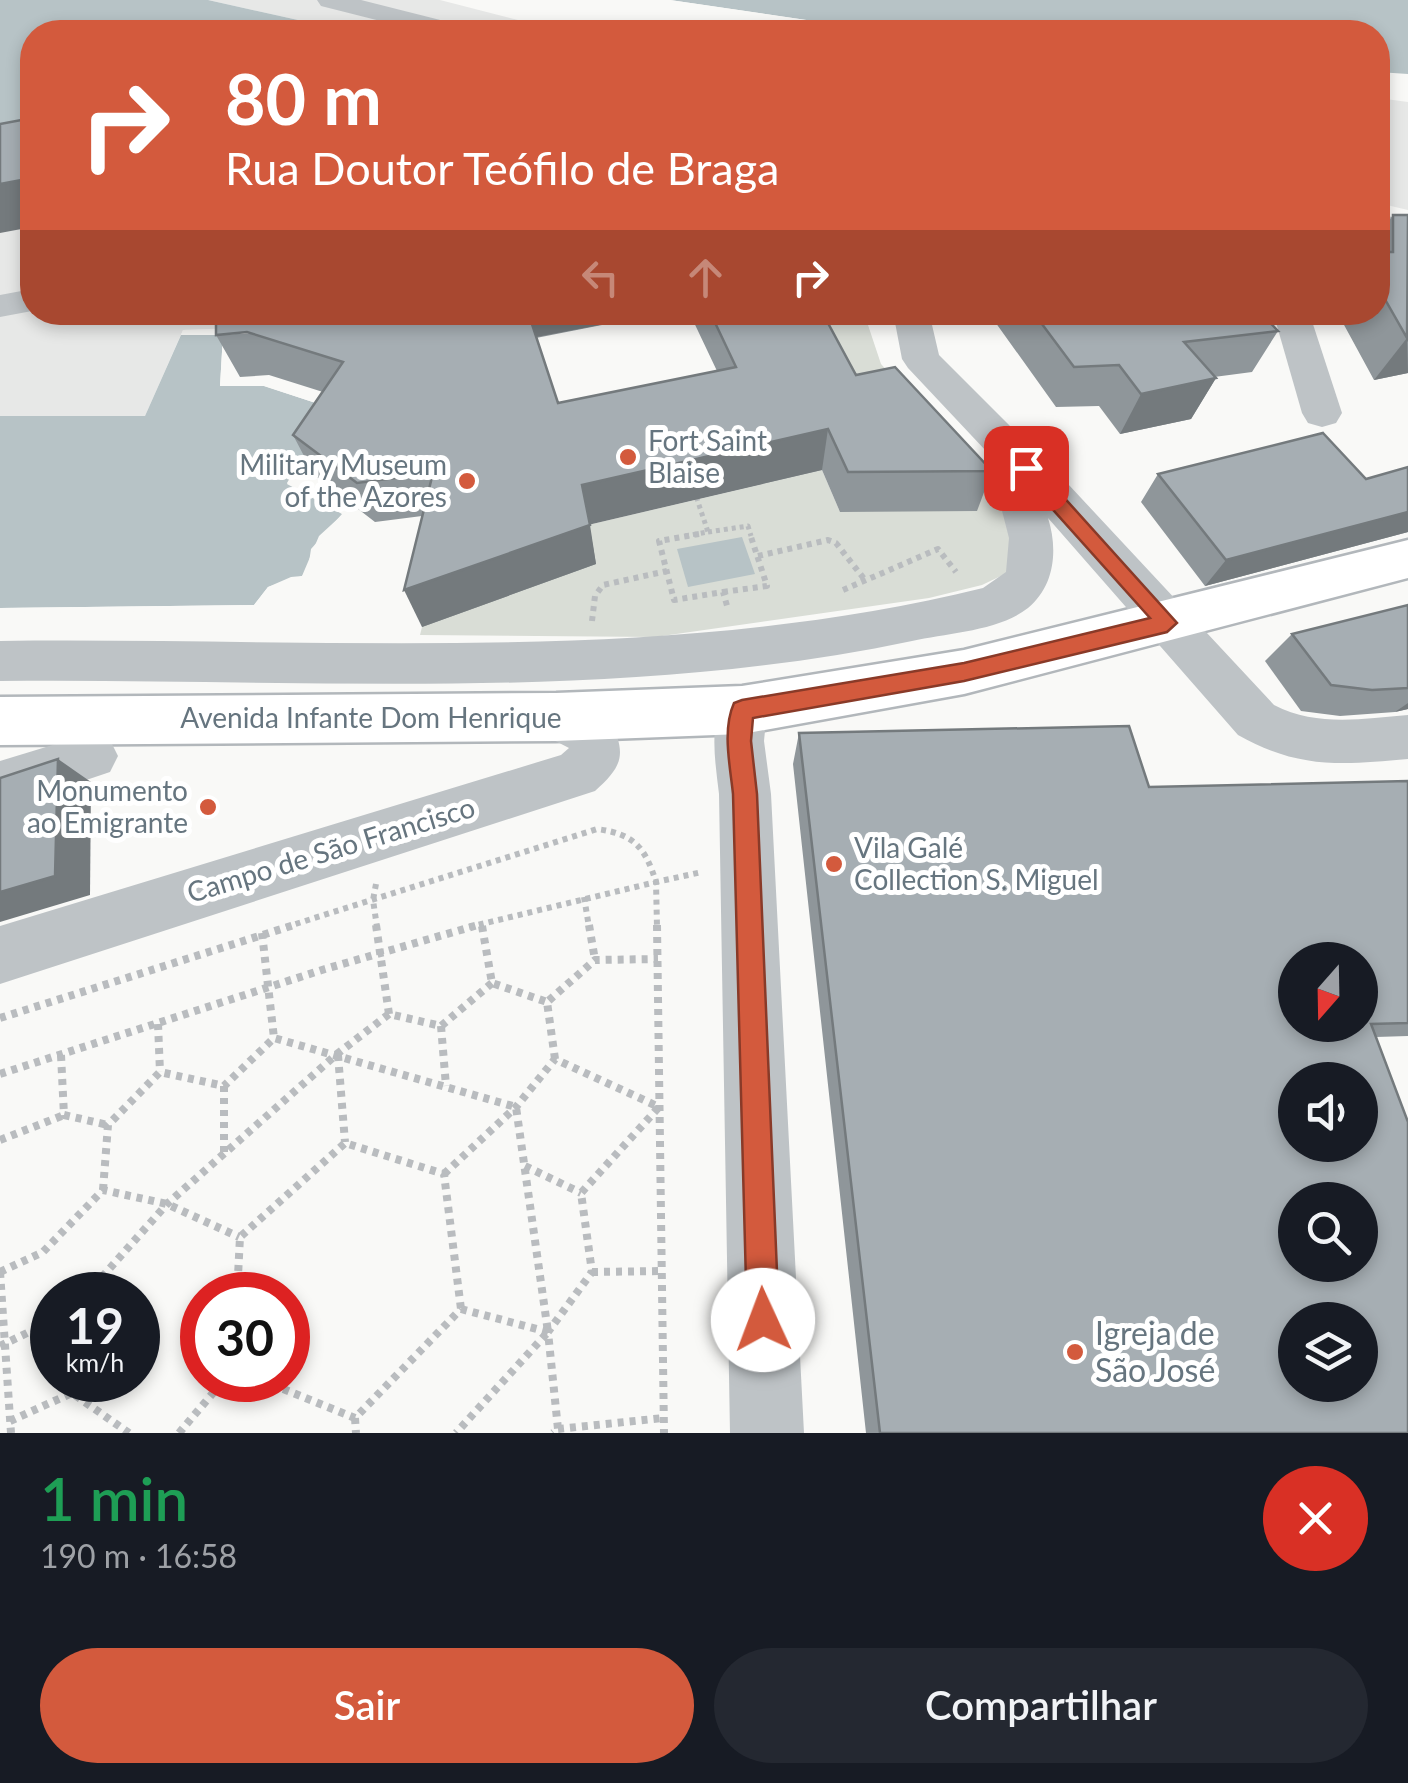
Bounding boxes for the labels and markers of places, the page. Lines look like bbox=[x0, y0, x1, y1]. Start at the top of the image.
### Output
place label: Fort Saint Blaise bbox=[648, 423, 767, 489]
pin bbox=[984, 426, 1069, 511]
marker: Fort Saint Blaise bbox=[617, 446, 639, 468]
place label: Military Museum of the Azores bbox=[239, 447, 447, 513]
marker: Military Museum of the Azores bbox=[456, 470, 478, 492]
place label: Monumento ao Emigrante bbox=[27, 773, 188, 839]
marker: Monumento ao Emigrante bbox=[197, 796, 219, 818]
place label: Vila Galé Collection S. Miguel bbox=[854, 830, 1099, 896]
marker: Vila Galé Collection S. Miguel bbox=[823, 853, 845, 875]
place label: Igreja de São José bbox=[1095, 1313, 1215, 1389]
marker: Igreja de São José bbox=[1064, 1341, 1086, 1363]

